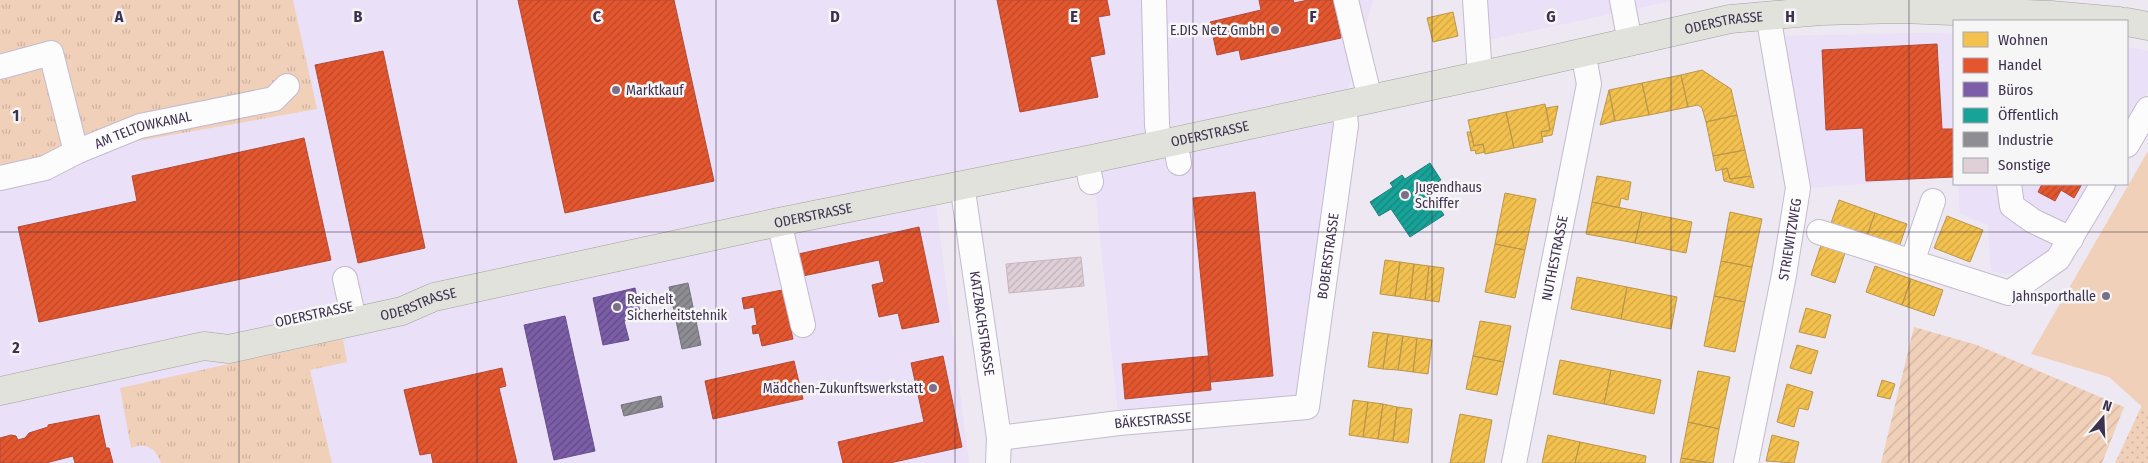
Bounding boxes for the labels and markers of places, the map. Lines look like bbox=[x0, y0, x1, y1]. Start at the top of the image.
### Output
place label: E.DIS Netz GmbH bbox=[1170, 22, 1265, 39]
marker: E.DIS Netz GmbH bbox=[1269, 24, 1281, 36]
place label: Marktkauf bbox=[626, 82, 685, 99]
marker: Marktkauf bbox=[610, 84, 622, 96]
place label: Jugendhaus Schiffer bbox=[1415, 179, 1482, 212]
marker: Jugendhaus Schiffer bbox=[1399, 189, 1411, 201]
place label: Jahnsporthalle bbox=[2012, 288, 2096, 305]
marker: Jahnsporthalle bbox=[2100, 290, 2112, 302]
place label: Reichelt Sicherheitstehnik bbox=[627, 291, 728, 324]
marker: Reichelt Sicherheitstehnik bbox=[611, 301, 623, 313]
place label: Mädchen-Zukunftswerkstatt bbox=[763, 380, 923, 397]
marker: Mädchen-Zukunftswerkstatt bbox=[927, 382, 939, 394]

